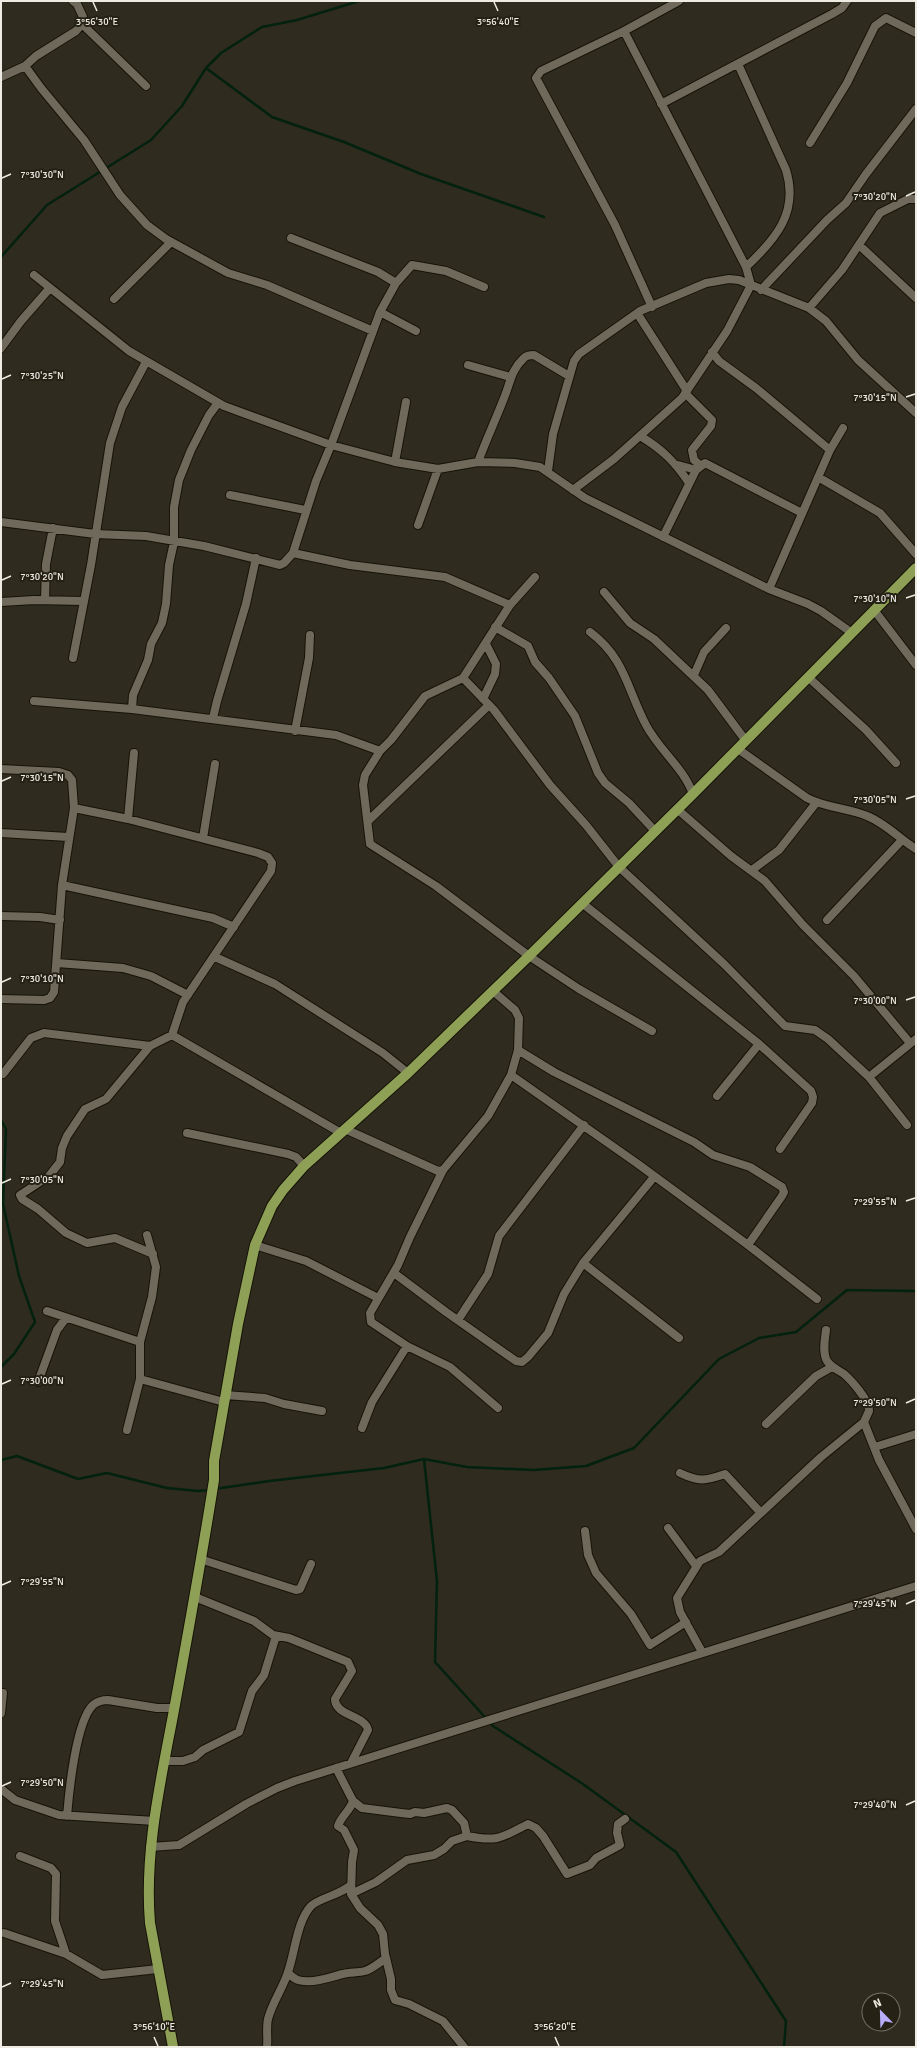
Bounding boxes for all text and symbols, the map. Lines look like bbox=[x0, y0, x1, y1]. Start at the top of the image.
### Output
text: 3°56'30"E bbox=[76, 16, 118, 28]
text: 3°56'40"E bbox=[477, 16, 519, 28]
text: 7°30'30"N bbox=[20, 169, 64, 181]
text: 7°30'20"N bbox=[853, 191, 897, 203]
text: 7°30'25"N bbox=[20, 370, 64, 382]
text: 7°30'15"N bbox=[853, 392, 897, 404]
text: 7°30'20"N bbox=[20, 571, 64, 583]
text: 7°30'10"N bbox=[853, 593, 897, 605]
text: 7°30'15"N bbox=[20, 772, 64, 784]
text: 7°30'05"N bbox=[853, 794, 897, 806]
text: 7°30'10"N bbox=[20, 973, 64, 985]
text: 7°30'00"N bbox=[853, 995, 897, 1007]
text: 7°30'05"N bbox=[20, 1174, 64, 1186]
text: 7°29'55"N bbox=[853, 1196, 897, 1208]
text: 7°30'00"N bbox=[20, 1375, 64, 1387]
text: 7°29'50"N bbox=[853, 1397, 897, 1409]
text: 7°29'55"N bbox=[20, 1576, 64, 1588]
text: 7°29'45"N bbox=[853, 1598, 897, 1610]
text: 7°29'50"N bbox=[20, 1777, 64, 1789]
text: 7°29'40"N bbox=[853, 1799, 897, 1811]
text: 7°29'45"N bbox=[20, 1978, 64, 1990]
north arrow bbox=[861, 1992, 901, 2032]
text: N bbox=[871, 1996, 883, 2011]
text: 3°56'10"E bbox=[133, 2021, 175, 2033]
text: 3°56'20"E bbox=[534, 2021, 576, 2033]

